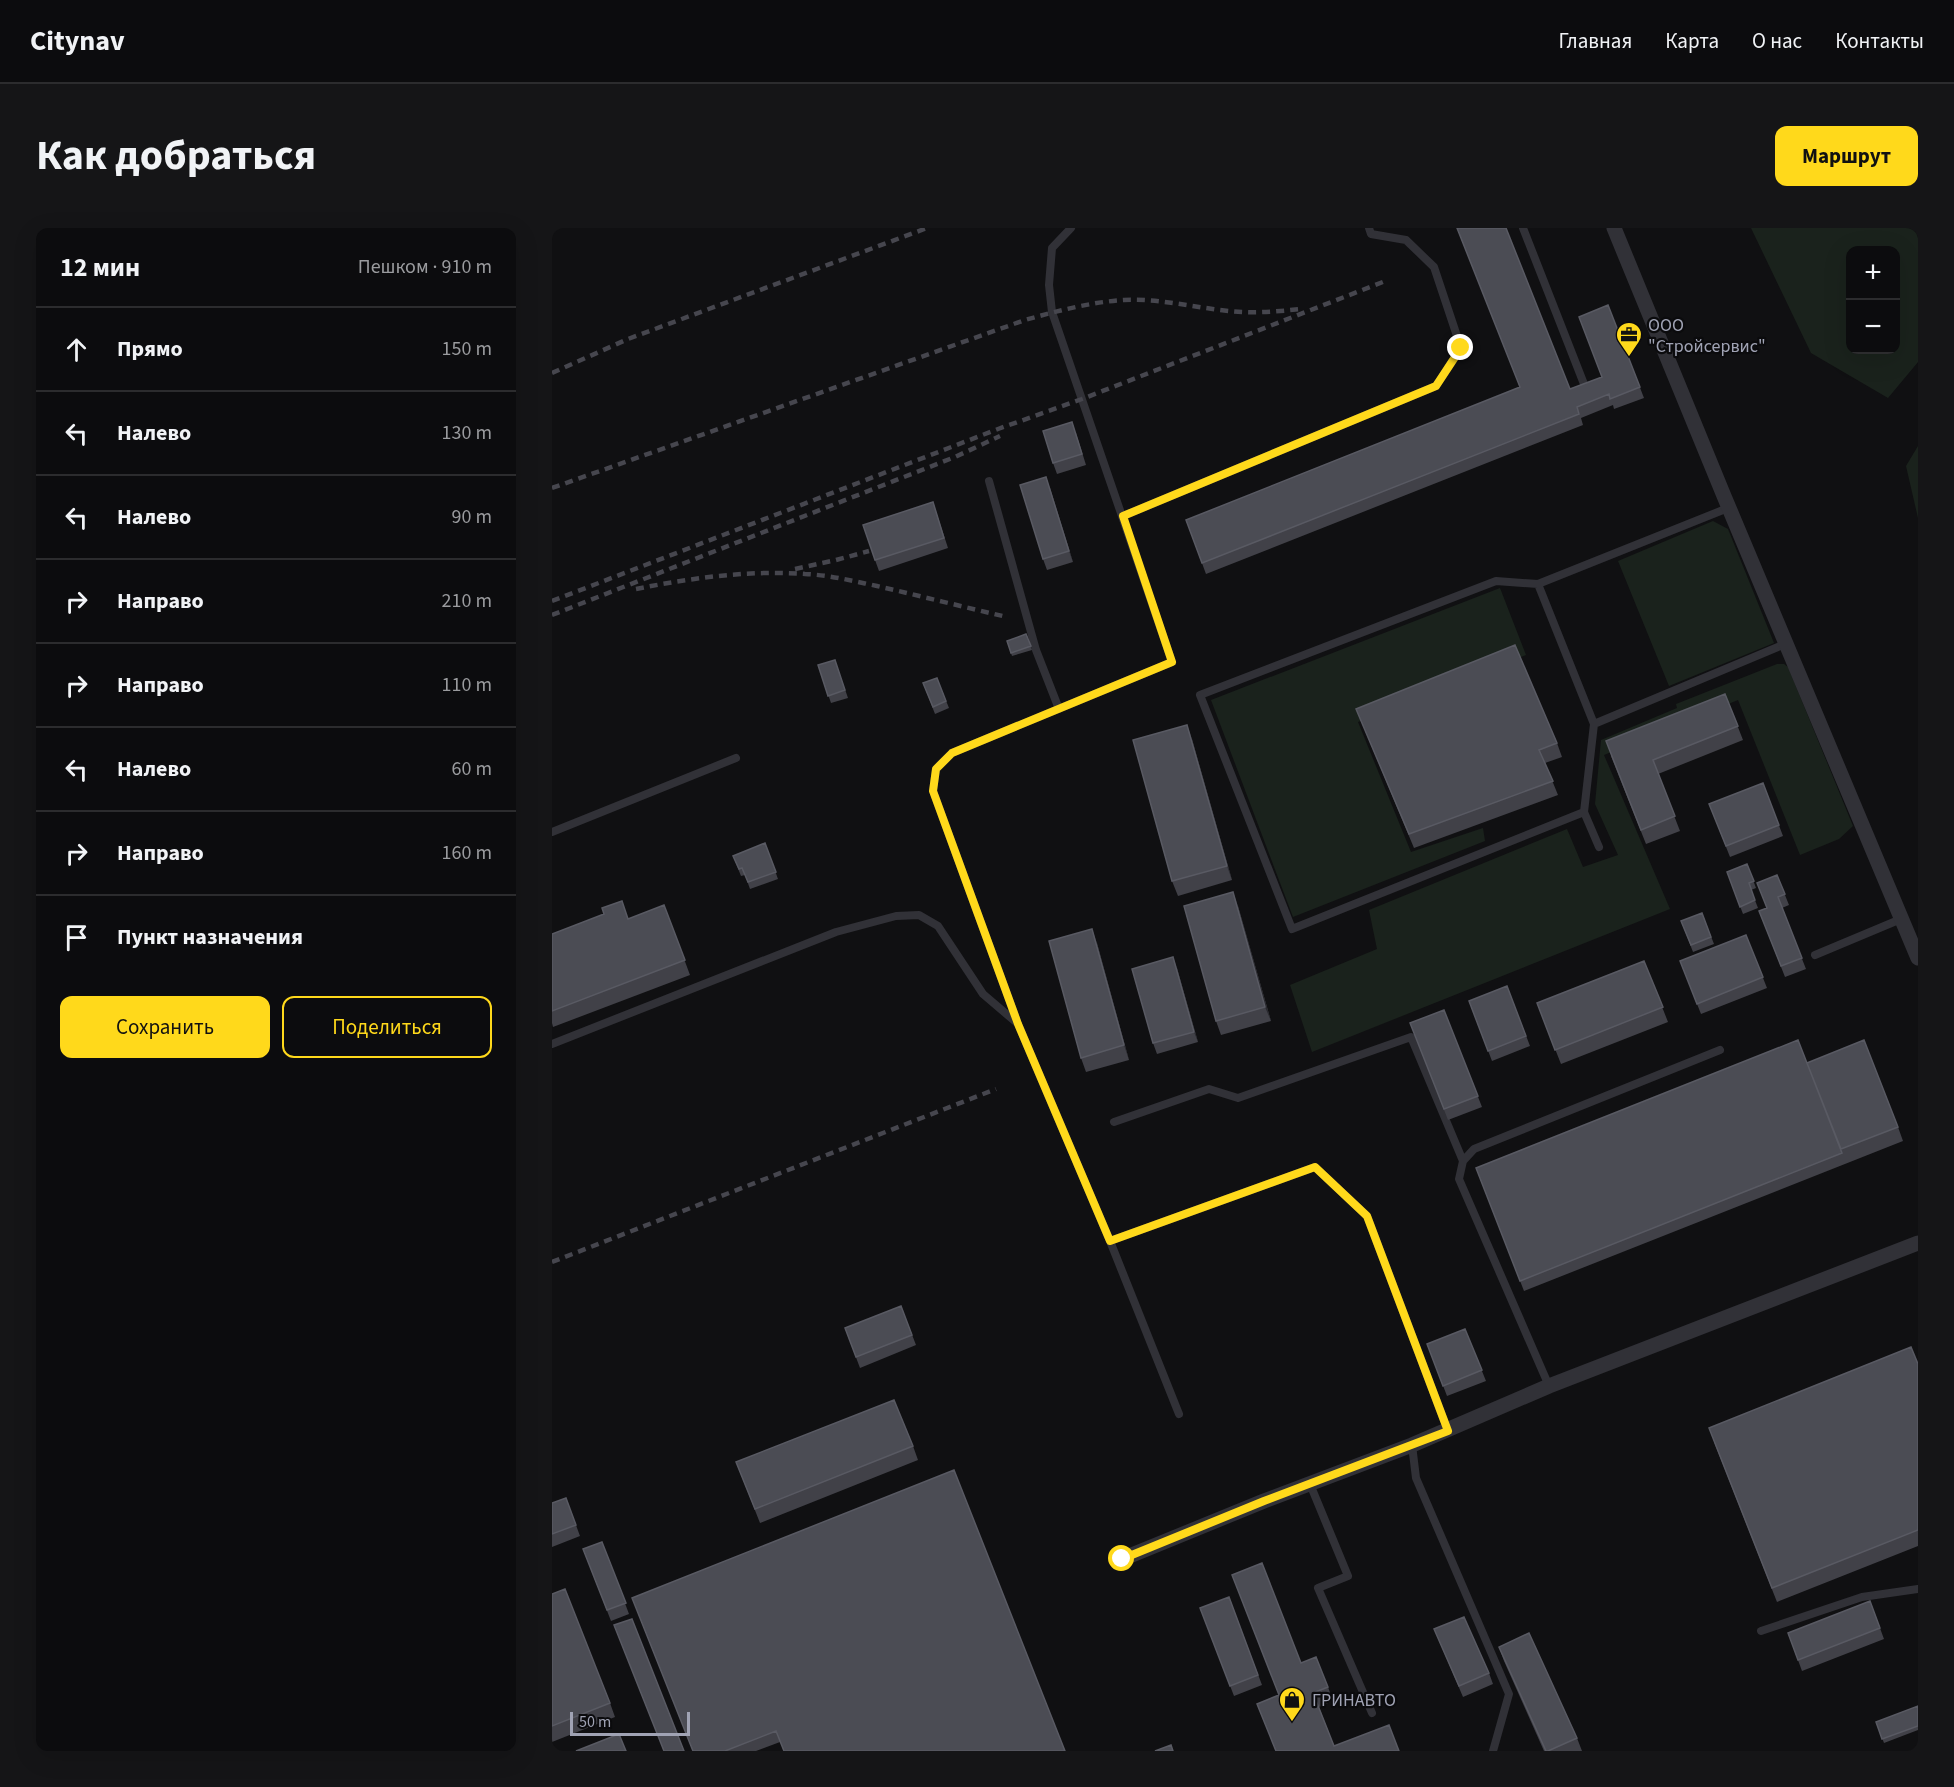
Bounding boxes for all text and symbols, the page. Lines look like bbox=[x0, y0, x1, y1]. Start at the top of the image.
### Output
text: Citynav bbox=[30, 21, 125, 61]
text: Главная bbox=[1559, 26, 1632, 56]
text: Карта bbox=[1665, 26, 1719, 56]
text: О нас bbox=[1752, 26, 1802, 56]
text: Контакты bbox=[1835, 26, 1924, 56]
text: Как добраться bbox=[36, 126, 316, 186]
button: Маршрут bbox=[1775, 126, 1918, 186]
map controls bbox=[1846, 246, 1900, 354]
button: + bbox=[1846, 246, 1900, 300]
text: 12 мин bbox=[60, 249, 140, 286]
text: Пешком · 910 m bbox=[358, 253, 492, 281]
button: − bbox=[1846, 300, 1900, 354]
place label: ООО "Стройсервис" bbox=[1648, 313, 1766, 359]
office icon: ООО "Стройсервис" bbox=[1614, 320, 1644, 358]
icon: ahead bbox=[60, 333, 93, 366]
text: Прямо bbox=[117, 333, 183, 365]
route end bbox=[1447, 334, 1473, 360]
text: 150 m bbox=[442, 335, 492, 363]
icon: left bbox=[60, 417, 93, 450]
text: Налево bbox=[117, 417, 191, 449]
text: 130 m bbox=[442, 419, 492, 447]
icon: left bbox=[60, 501, 93, 534]
text: Налево bbox=[117, 501, 191, 533]
text: 90 m bbox=[452, 503, 492, 531]
icon: right bbox=[60, 585, 93, 618]
text: Направо bbox=[117, 585, 204, 617]
text: 210 m bbox=[442, 587, 492, 615]
icon: right bbox=[60, 669, 93, 702]
text: Направо bbox=[117, 669, 204, 701]
text: 110 m bbox=[442, 671, 492, 699]
icon: left bbox=[60, 753, 93, 786]
text: Налево bbox=[117, 753, 191, 785]
text: 60 m bbox=[452, 755, 492, 783]
icon: right bbox=[60, 837, 93, 870]
text: Направо bbox=[117, 837, 204, 869]
text: 160 m bbox=[442, 839, 492, 867]
icon: arrive bbox=[60, 921, 93, 954]
text: Пункт назначения bbox=[117, 921, 303, 953]
button: Сохранить bbox=[60, 996, 270, 1058]
button: Поделиться bbox=[282, 996, 492, 1058]
route start bbox=[1108, 1545, 1134, 1571]
shop icon: ГРИНАВТО bbox=[1277, 1685, 1307, 1723]
place label: ГРИНАВТО bbox=[1312, 1688, 1396, 1713]
scale bar bbox=[570, 1709, 690, 1736]
text: 50 m bbox=[579, 1711, 611, 1733]

